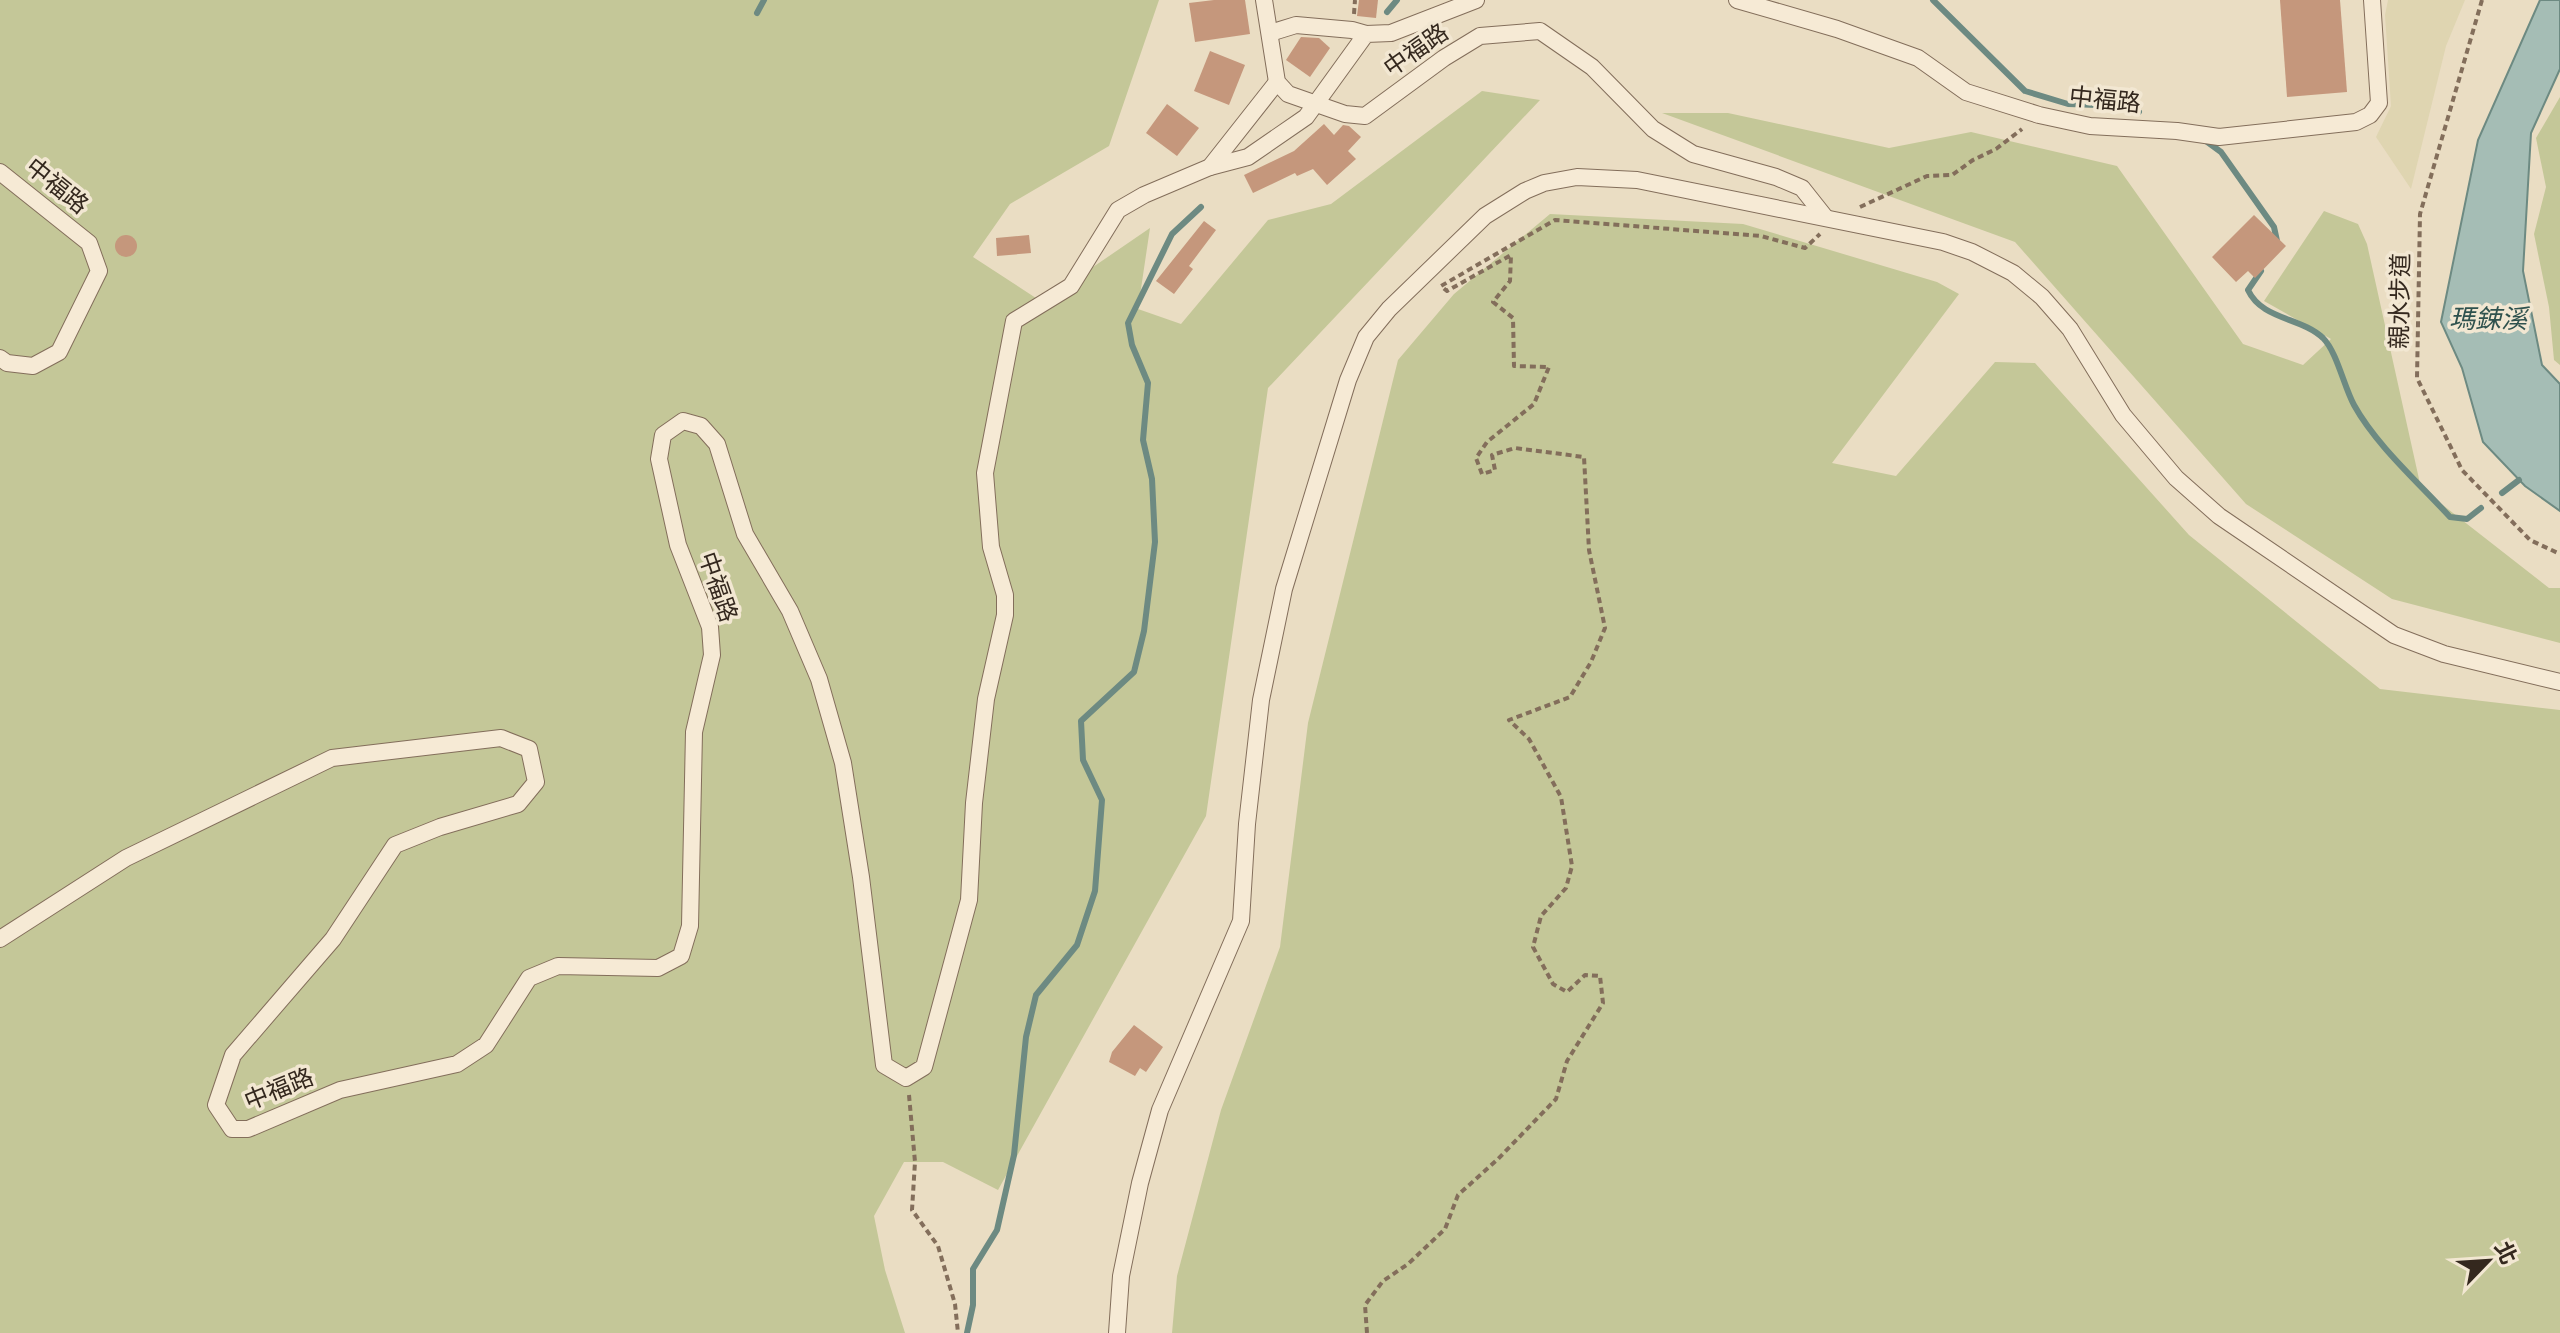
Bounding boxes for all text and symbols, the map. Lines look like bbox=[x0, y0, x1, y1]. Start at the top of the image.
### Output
street label: 中福路 bbox=[1378, 18, 1454, 82]
street label: 中福路 bbox=[2068, 82, 2142, 118]
street label: 中福路 bbox=[20, 152, 94, 220]
street label: 親水步道 bbox=[2385, 253, 2415, 349]
water label: 瑪鋉溪 bbox=[2449, 304, 2531, 334]
street label: 中福路 bbox=[693, 548, 743, 626]
street label: 中福路 bbox=[240, 1063, 318, 1115]
north arrow bbox=[2448, 1221, 2528, 1301]
text: 北 bbox=[2490, 1237, 2522, 1268]

